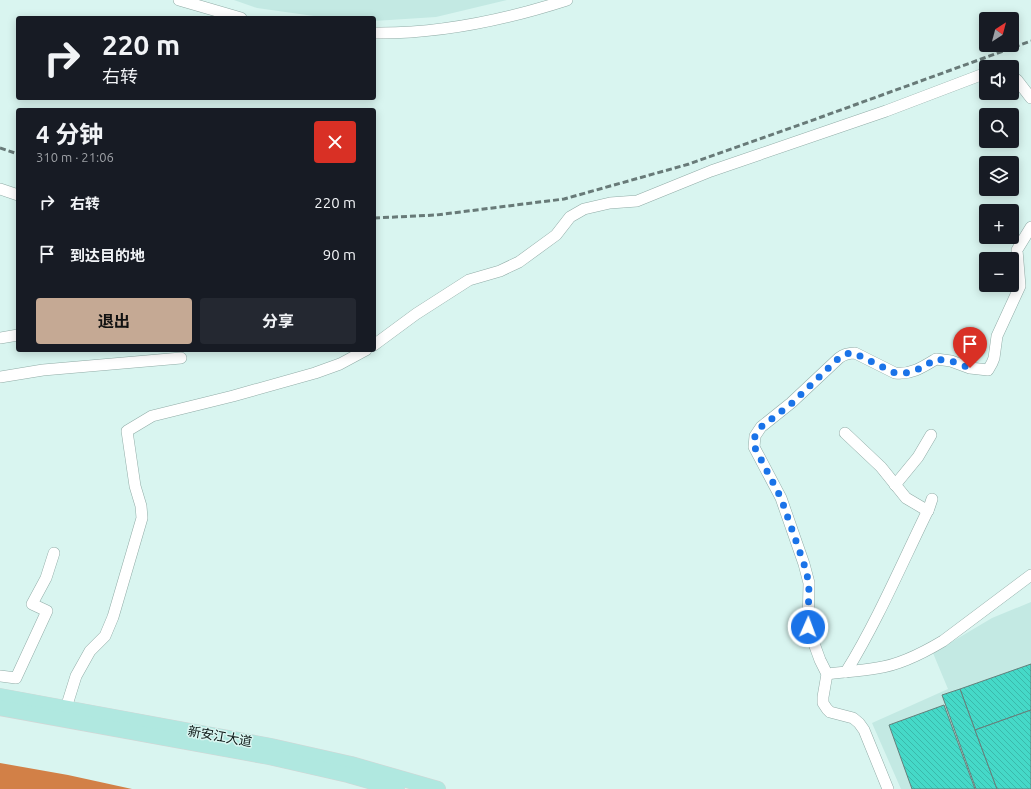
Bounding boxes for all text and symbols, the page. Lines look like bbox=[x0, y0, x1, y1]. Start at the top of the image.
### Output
north arrow bbox=[979, 12, 1019, 52]
map controls bbox=[979, 12, 1019, 292]
text: 220 m bbox=[102, 29, 180, 60]
icon: right bbox=[36, 32, 88, 84]
button: sound bbox=[979, 60, 1019, 100]
text: 右转 bbox=[102, 66, 138, 86]
button: search bbox=[979, 108, 1019, 148]
text: 4 分钟 bbox=[36, 121, 103, 148]
button: close bbox=[314, 121, 356, 163]
text: 310 m · 21:06 bbox=[36, 150, 114, 164]
button: layers bbox=[979, 156, 1019, 196]
icon: right bbox=[36, 191, 58, 213]
text: 220 m bbox=[314, 194, 356, 211]
text: 右转 bbox=[70, 195, 100, 212]
button: + bbox=[979, 204, 1019, 244]
icon: arrive bbox=[36, 243, 58, 265]
text: 90 m bbox=[323, 246, 356, 263]
text: 到达目的地 bbox=[70, 247, 145, 264]
button: − bbox=[979, 252, 1019, 292]
button: 退出 bbox=[36, 298, 192, 344]
button: 分享 bbox=[200, 298, 356, 344]
pin bbox=[953, 327, 987, 368]
icon: arrive bbox=[959, 333, 981, 355]
position arrow bbox=[787, 606, 829, 648]
street label: 新安江大道 bbox=[187, 723, 253, 749]

